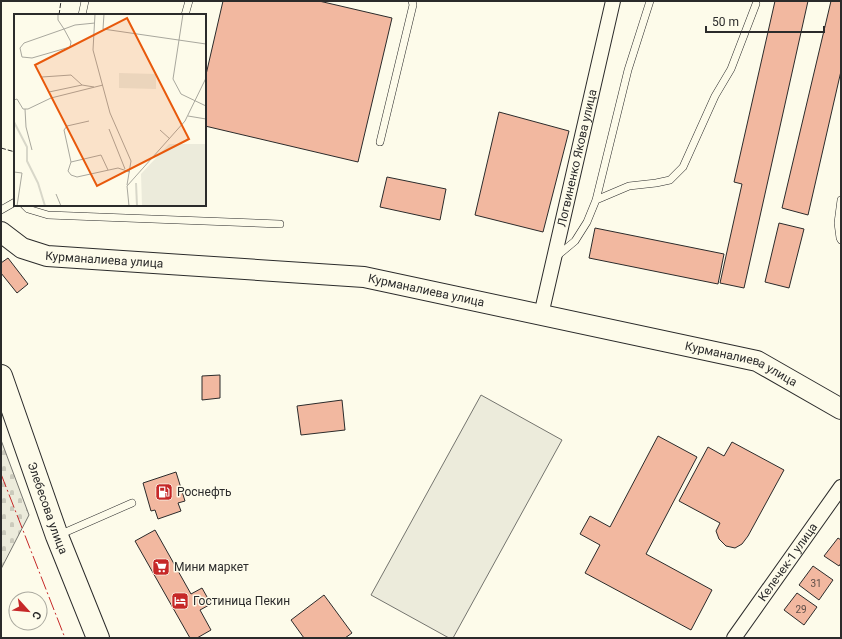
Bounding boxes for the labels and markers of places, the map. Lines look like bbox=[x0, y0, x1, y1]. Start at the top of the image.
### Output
fuel station icon: Роснефть bbox=[154, 482, 174, 502]
place label: Роснефть bbox=[177, 485, 231, 499]
supermarket icon: Мини маркет bbox=[151, 557, 171, 577]
place label: Мини маркет bbox=[174, 560, 249, 574]
hotel icon: Гостиница Пекин bbox=[170, 591, 190, 611]
place label: Гостиница Пекин bbox=[193, 594, 290, 608]

